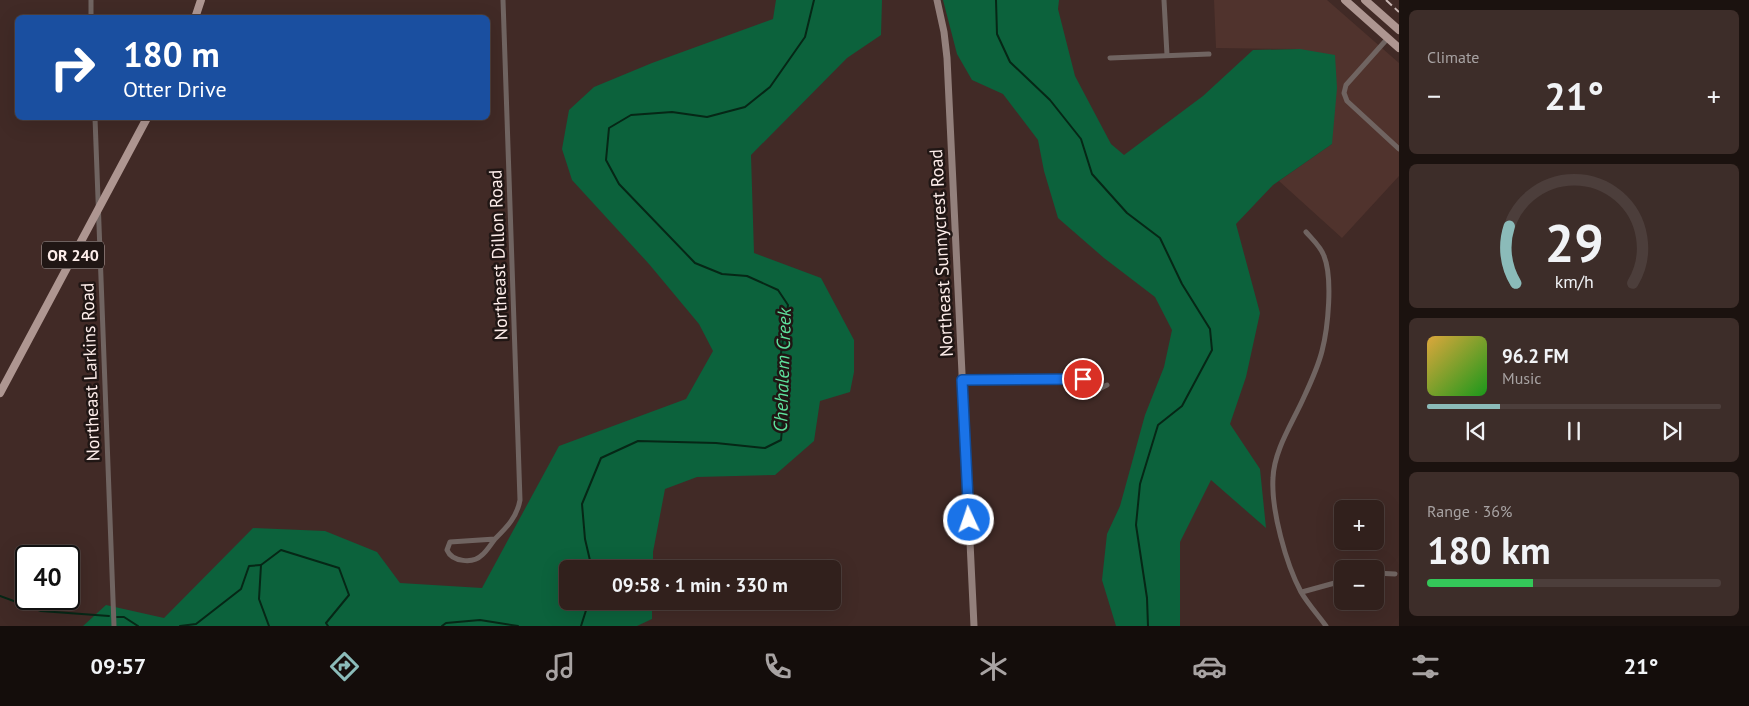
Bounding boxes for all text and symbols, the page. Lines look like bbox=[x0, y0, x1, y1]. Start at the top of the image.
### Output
text: 180 m bbox=[123, 31, 220, 77]
icon: right bbox=[40, 35, 105, 100]
text: Climate bbox=[1427, 47, 1479, 67]
text: 21° bbox=[1544, 71, 1604, 120]
text: Otter Drive bbox=[123, 75, 227, 103]
text: − bbox=[1427, 77, 1441, 114]
text: + bbox=[1707, 77, 1721, 114]
street label: Northeast Sunnycrest Road bbox=[924, 149, 958, 357]
street label: Northeast Dillon Road bbox=[484, 169, 512, 341]
text: 29 bbox=[1545, 209, 1603, 276]
road number: OR 240 bbox=[42, 242, 104, 268]
text: km/h bbox=[1554, 270, 1594, 293]
street label: Northeast Larkins Road bbox=[75, 282, 105, 462]
water label: Chehalem Creek bbox=[768, 306, 796, 432]
text: 96.2 FM bbox=[1502, 344, 1569, 368]
pin bbox=[1062, 358, 1104, 400]
icon: arrive bbox=[1069, 365, 1097, 393]
text: Music bbox=[1502, 368, 1542, 388]
icon: previous bbox=[1462, 417, 1490, 445]
icon: pause bbox=[1560, 417, 1588, 445]
icon: next bbox=[1658, 417, 1686, 445]
position arrow bbox=[942, 493, 994, 545]
map controls bbox=[1334, 500, 1384, 610]
button: + bbox=[1334, 500, 1384, 550]
text: Range · 36% bbox=[1427, 501, 1512, 521]
text: 180 km bbox=[1427, 525, 1551, 574]
speed limit sign: 40 bbox=[15, 545, 80, 610]
button: − bbox=[1334, 560, 1384, 610]
text: 09:58 · 1 min · 330 m bbox=[612, 573, 788, 597]
icon: directions bbox=[327, 649, 362, 684]
icon: music bbox=[543, 649, 578, 684]
icon: phone bbox=[760, 649, 795, 684]
icon: climate bbox=[976, 649, 1011, 684]
icon: car bbox=[1192, 649, 1227, 684]
icon: filters bbox=[1408, 649, 1443, 684]
text: 09:57 bbox=[91, 652, 146, 680]
text: 21° bbox=[1624, 652, 1658, 680]

